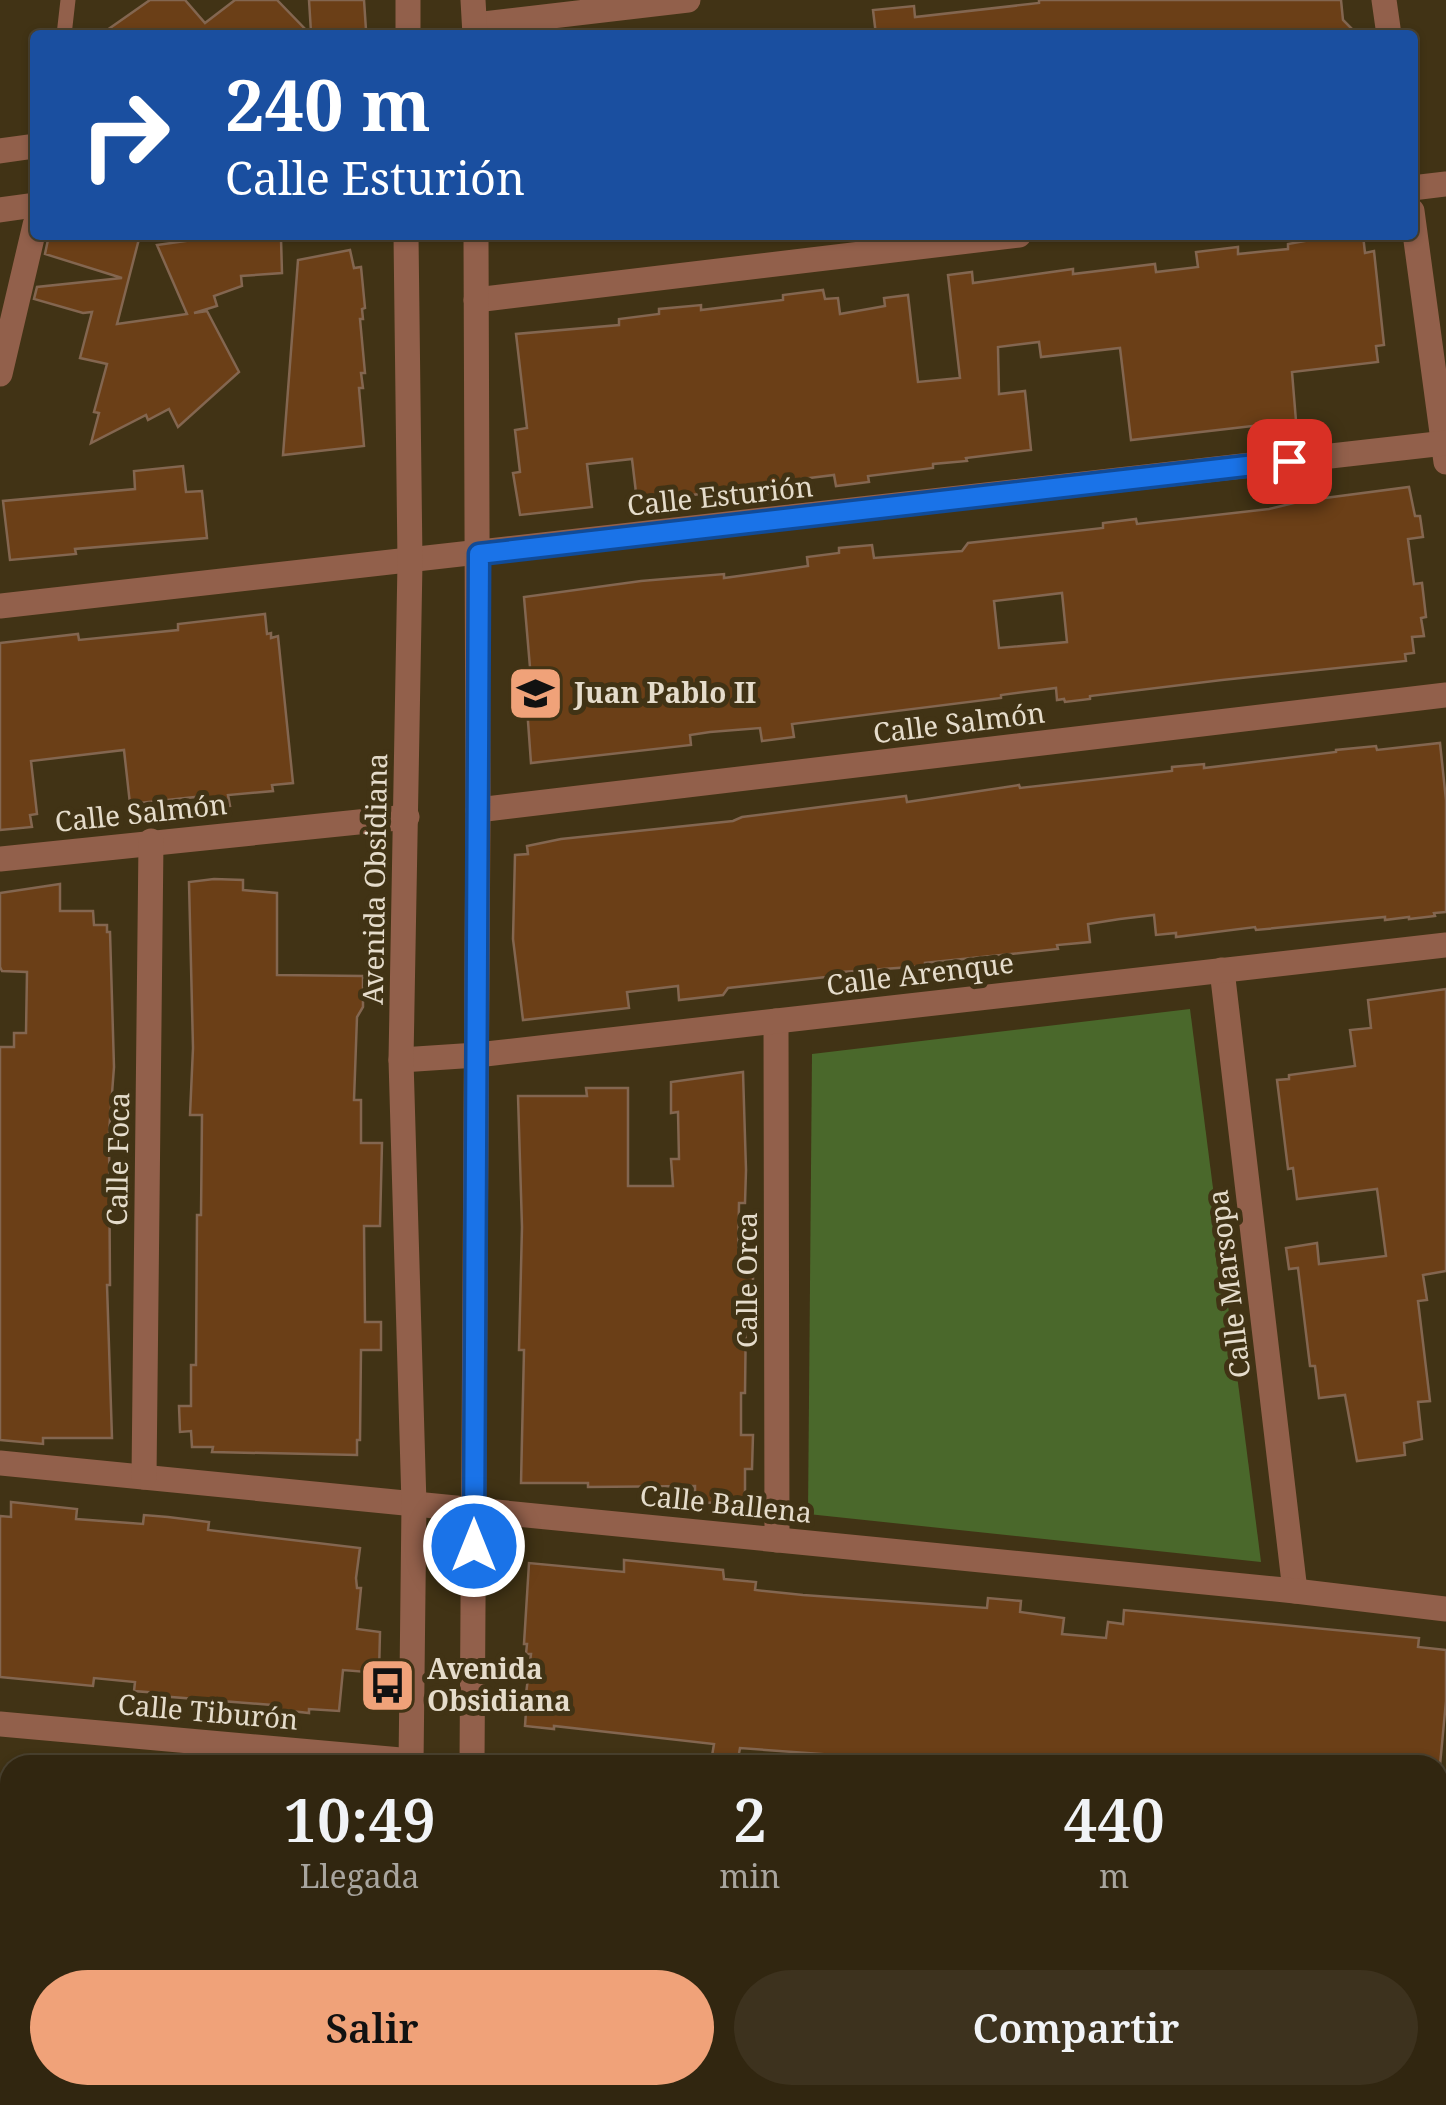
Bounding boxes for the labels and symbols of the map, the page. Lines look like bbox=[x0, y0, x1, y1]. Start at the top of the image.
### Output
pin bbox=[1247, 419, 1332, 504]
street label: Calle Esturión bbox=[625, 466, 815, 524]
school or university icon: Juan Pablo II bbox=[505, 663, 565, 723]
place label: Juan Pablo II bbox=[573, 673, 756, 711]
street label: Calle Salmón bbox=[871, 693, 1047, 751]
street label: Avenida Obsidiana bbox=[353, 753, 395, 1005]
street label: Calle Salmón bbox=[53, 784, 229, 840]
street label: Calle Arenque bbox=[824, 943, 1016, 1003]
street label: Calle Foca bbox=[97, 1092, 137, 1226]
street label: Calle Marsopa bbox=[1198, 1188, 1258, 1381]
street label: Calle Orca bbox=[727, 1212, 765, 1348]
street label: Calle Ballena bbox=[638, 1475, 814, 1531]
position arrow bbox=[422, 1494, 526, 1598]
place label: Avenida Obsidiana bbox=[427, 1649, 571, 1719]
bus stop icon: Avenida Obsidiana bbox=[358, 1655, 418, 1715]
street label: Calle Tiburón bbox=[116, 1684, 300, 1738]

